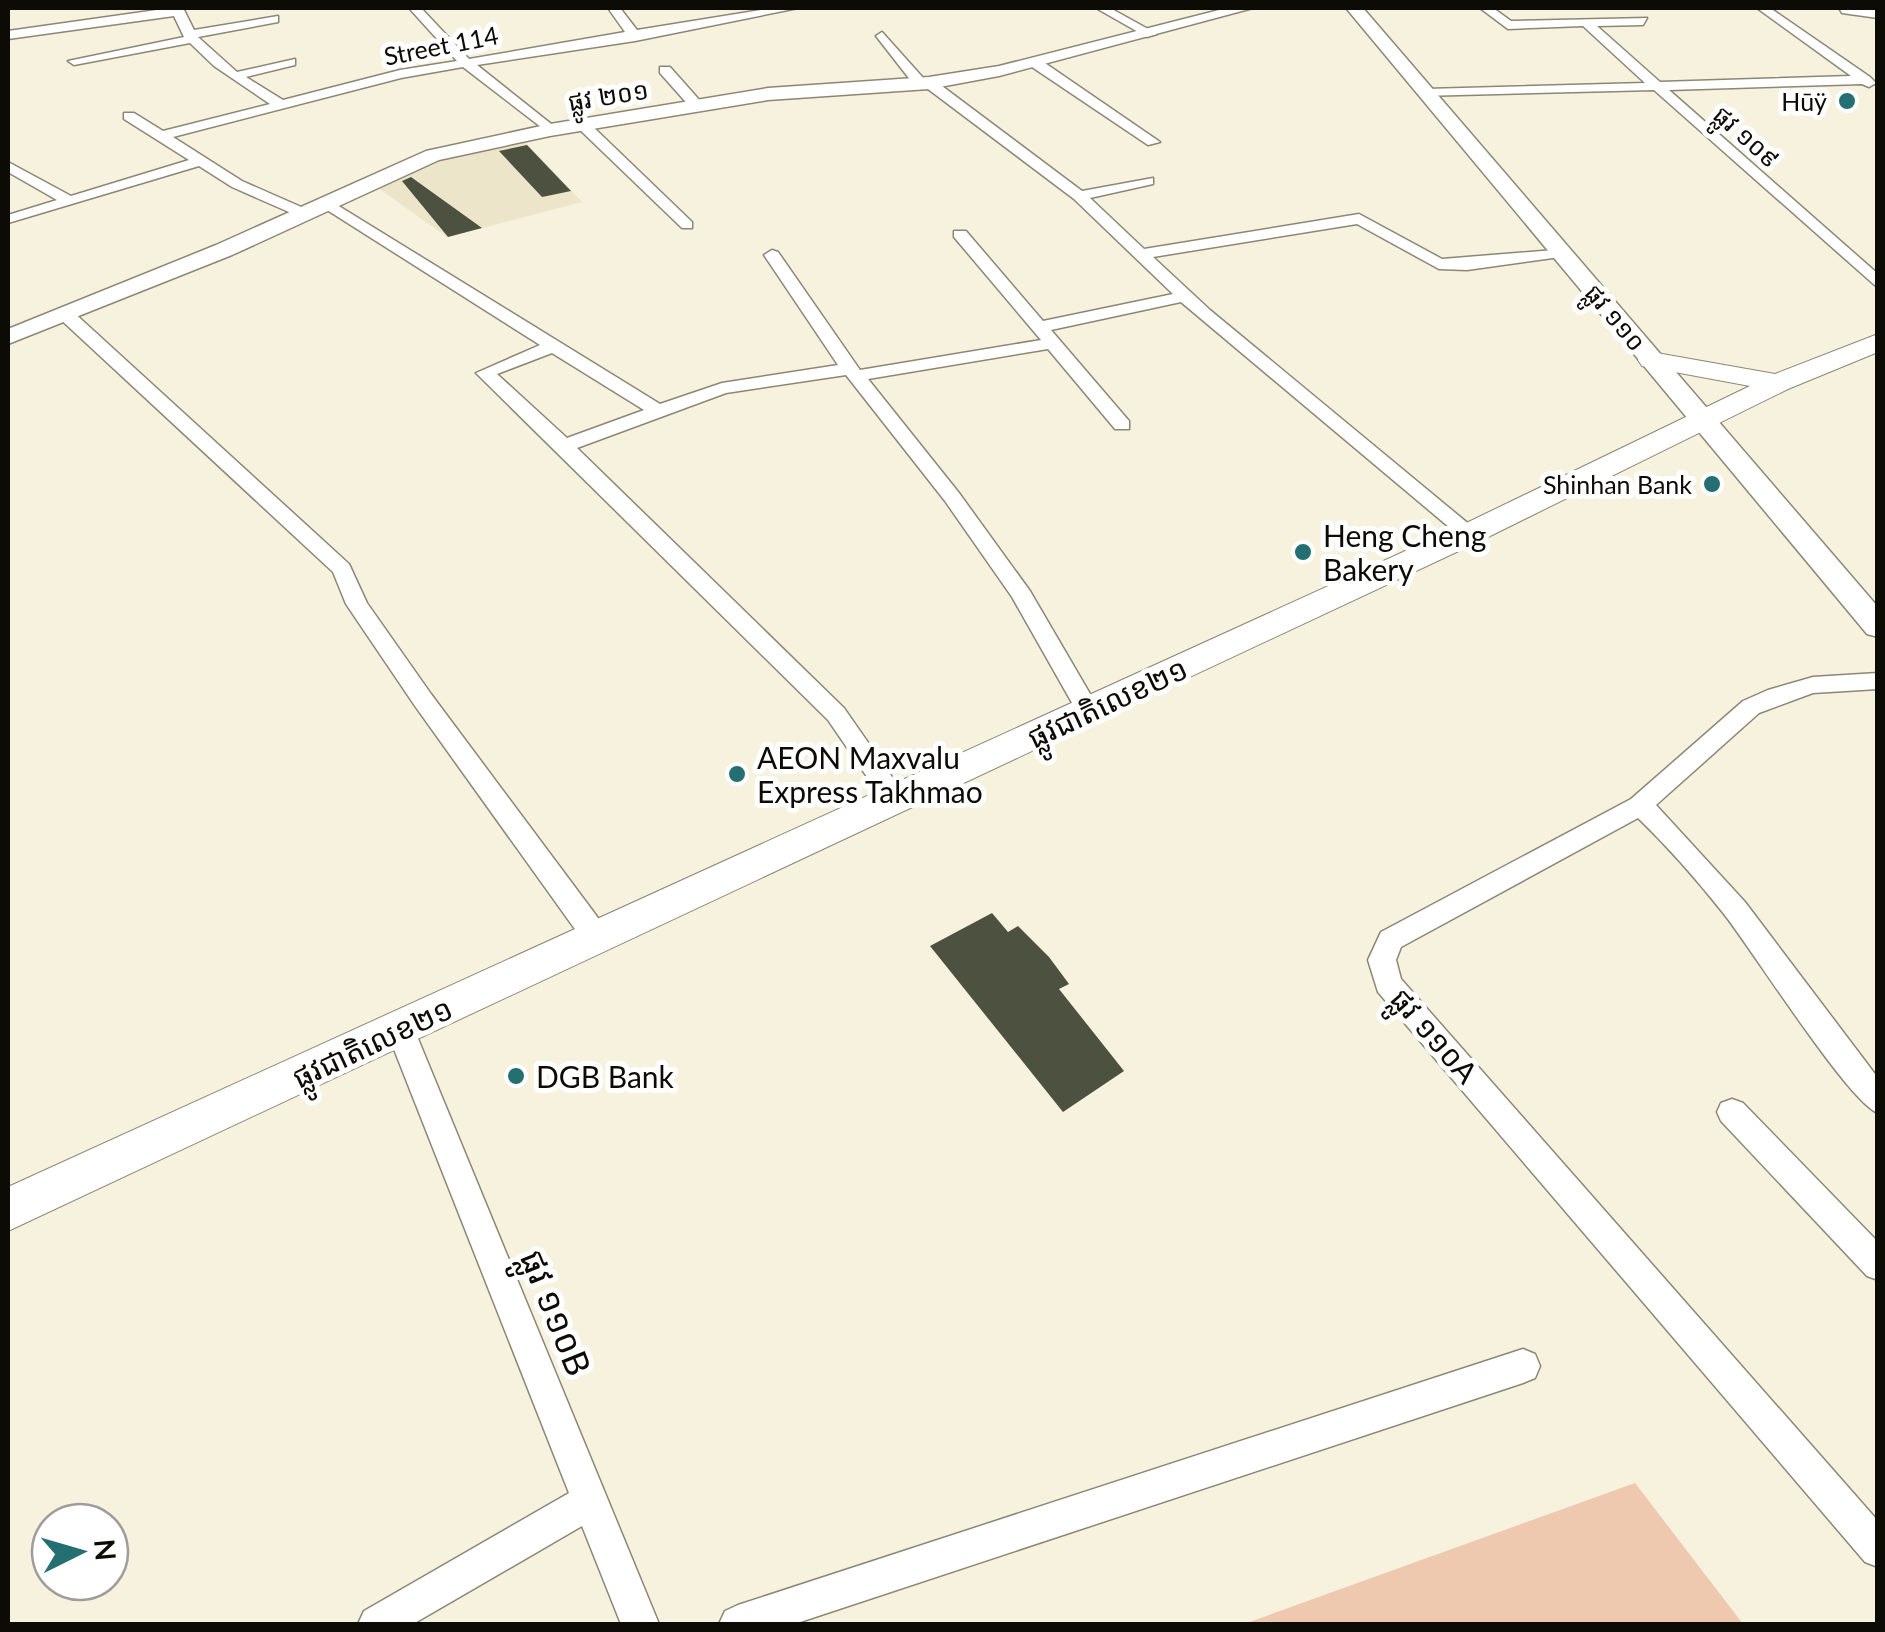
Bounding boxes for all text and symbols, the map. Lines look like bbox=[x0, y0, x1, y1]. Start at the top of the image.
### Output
street label: Street 114 bbox=[381, 19, 501, 71]
street label: ផ្លូវ ២០១ bbox=[566, 74, 652, 125]
place label: Hūÿ bbox=[1781, 86, 1827, 116]
marker: Hūÿ bbox=[1836, 90, 1858, 112]
street label: ផ្លូវ ១០៩ bbox=[1702, 99, 1786, 180]
street label: ផ្លូវ ១១០ bbox=[1572, 277, 1653, 363]
place label: Shinhan Bank bbox=[1543, 469, 1692, 499]
marker: Shinhan Bank bbox=[1701, 473, 1723, 495]
place label: Heng Cheng Bakery bbox=[1323, 517, 1486, 587]
marker: Heng Cheng Bakery bbox=[1292, 541, 1314, 563]
street label: ផ្លូវជាតិលេខ២១ bbox=[1021, 649, 1197, 764]
place label: AEON Maxvalu Express Takhmao bbox=[757, 739, 983, 809]
marker: AEON Maxvalu Express Takhmao bbox=[726, 763, 748, 785]
street label: ផ្លូវ ១១០A bbox=[1377, 980, 1486, 1097]
street label: ផ្លូវជាតិលេខ២១ bbox=[286, 989, 462, 1104]
place label: DGB Bank bbox=[536, 1058, 675, 1094]
marker: DGB Bank bbox=[505, 1065, 527, 1087]
street label: ផ្លូវ ១១០B bbox=[501, 1243, 601, 1386]
north arrow bbox=[30, 1502, 130, 1602]
text: N bbox=[88, 1538, 124, 1562]

